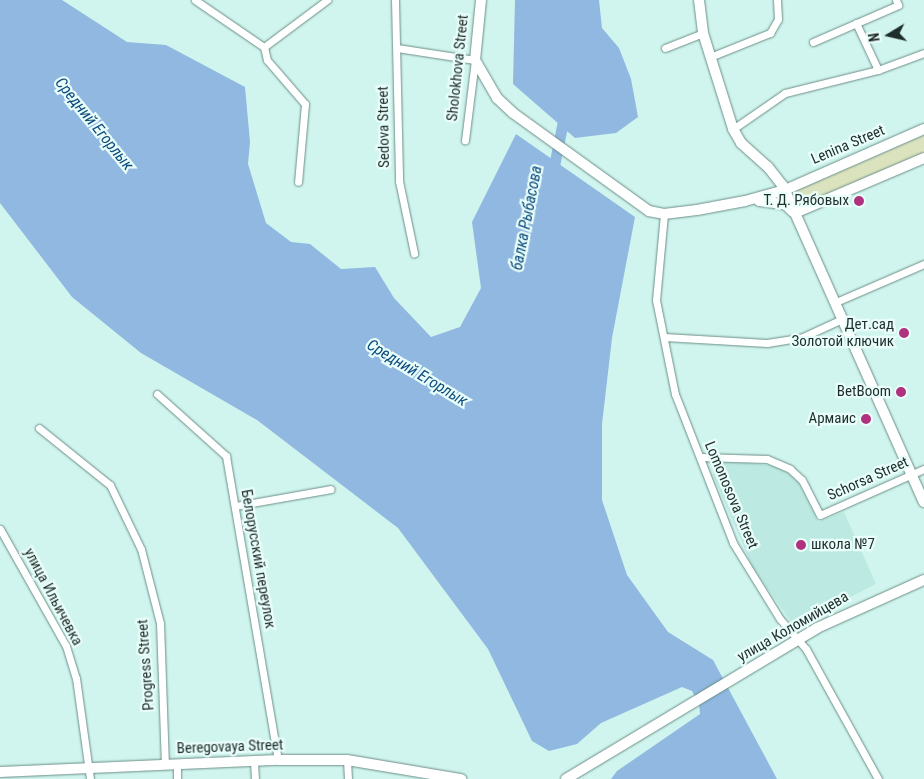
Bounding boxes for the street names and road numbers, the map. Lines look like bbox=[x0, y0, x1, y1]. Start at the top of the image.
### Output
street label: Sholokhova Street bbox=[443, 14, 473, 122]
street label: Sedova Street bbox=[374, 86, 394, 168]
street label: Lenina Street bbox=[809, 121, 887, 169]
street label: Lomonosova Street bbox=[700, 439, 762, 551]
street label: Schorsa Street bbox=[825, 453, 911, 505]
street label: Белорусский переулок bbox=[237, 488, 279, 630]
street label: улица Ильичевка bbox=[20, 545, 86, 649]
street label: улица Коломийцева bbox=[734, 588, 852, 666]
street label: Progress Street bbox=[134, 619, 158, 711]
street label: Beregovaya Street bbox=[176, 736, 284, 758]

